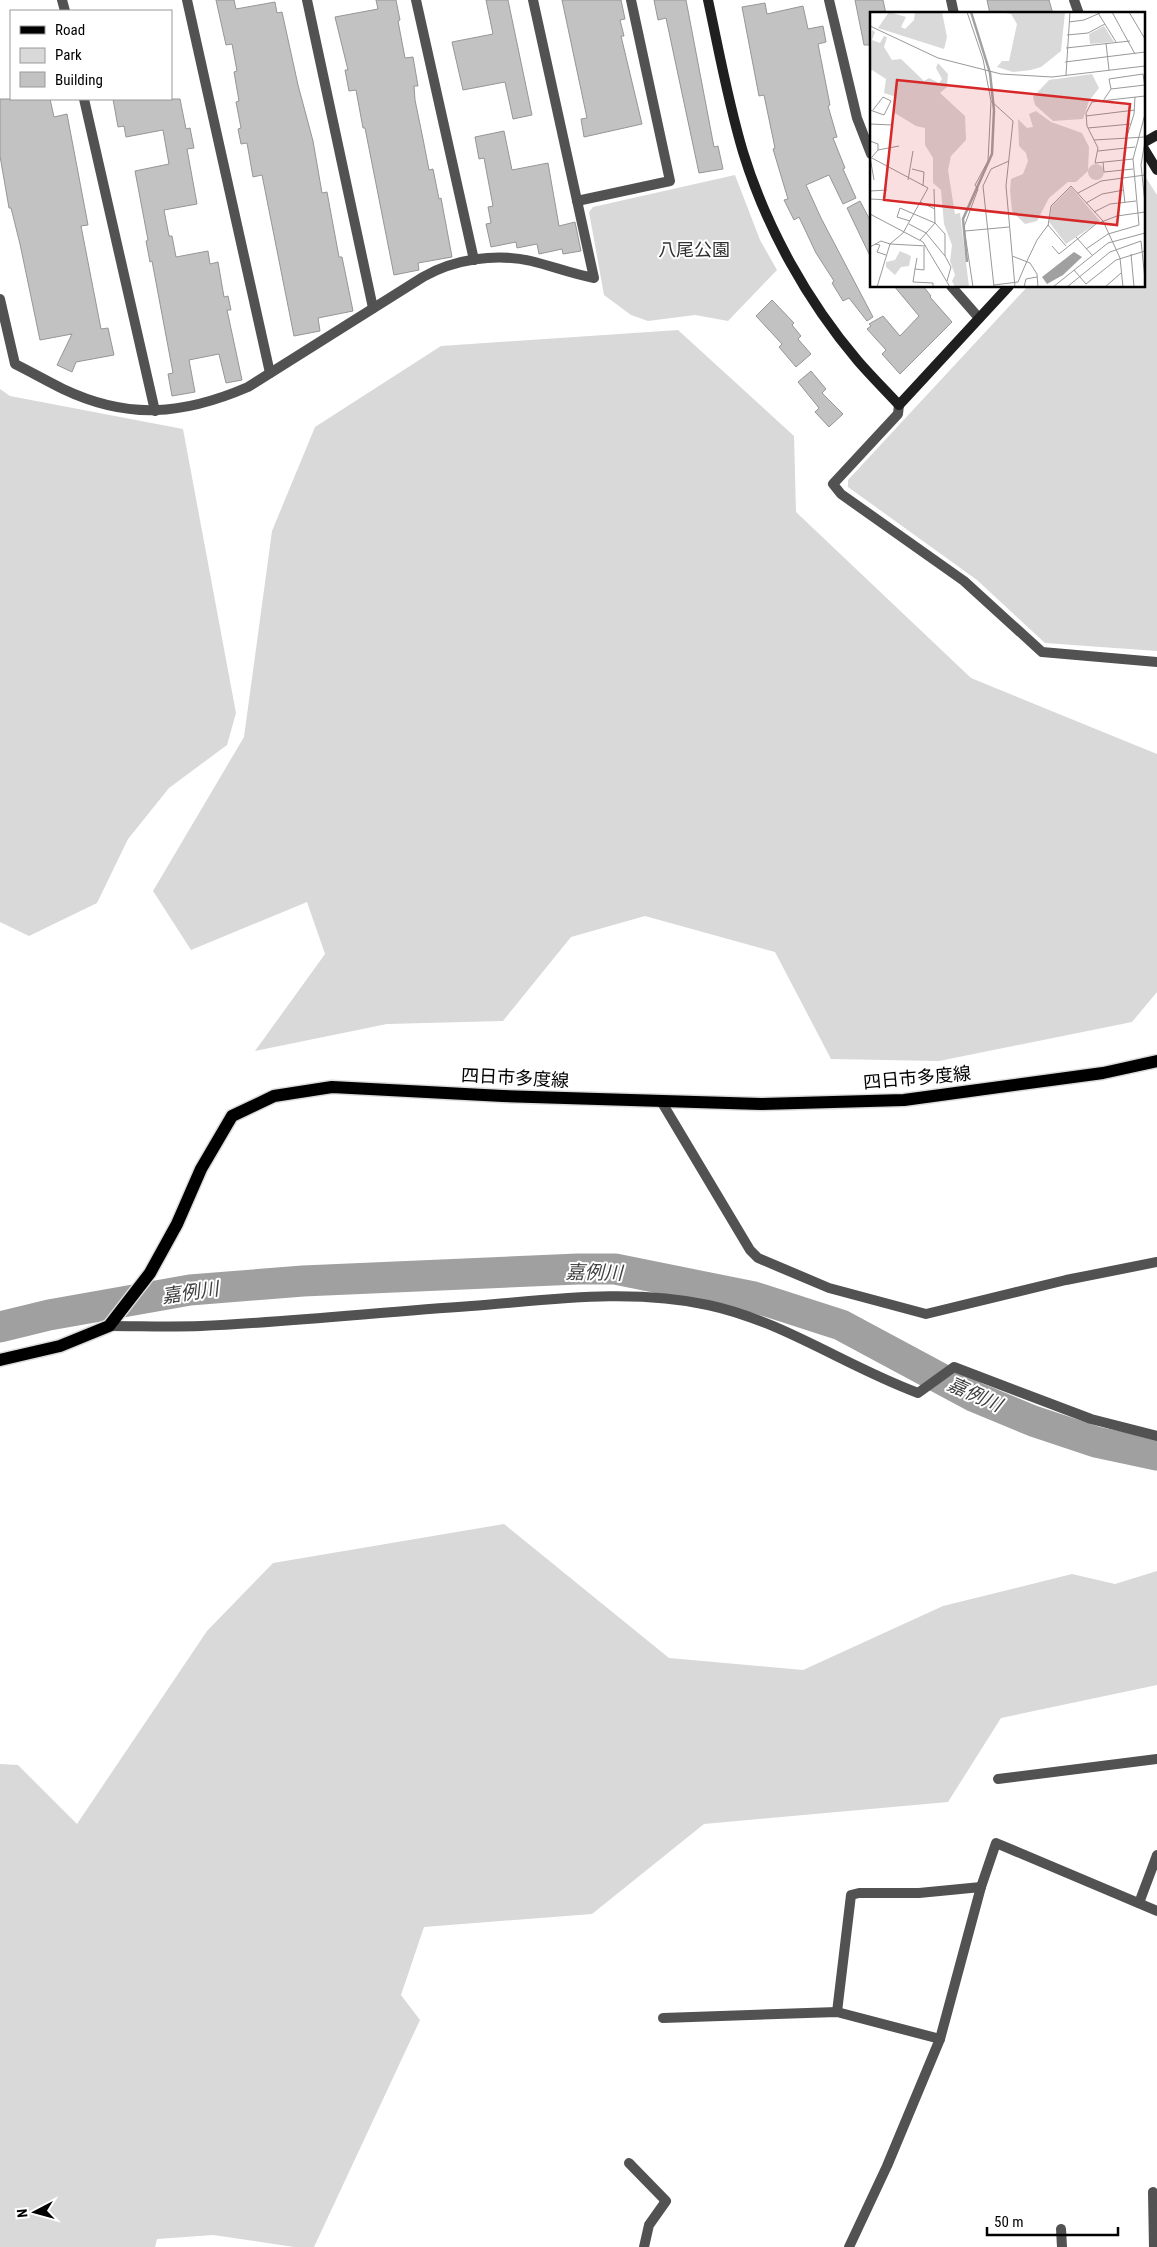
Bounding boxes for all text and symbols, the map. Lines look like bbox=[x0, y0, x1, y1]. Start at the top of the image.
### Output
legend bbox=[10, 10, 172, 100]
inset map bbox=[870, 12, 1144, 288]
text: Road bbox=[55, 21, 85, 39]
text: Park bbox=[55, 46, 82, 64]
text: Building bbox=[55, 71, 103, 89]
park label: 八尾公園 bbox=[658, 239, 730, 260]
street label: 四日市多度線 bbox=[862, 1062, 972, 1093]
street label: 四日市多度線 bbox=[461, 1064, 570, 1091]
water label: 嘉例川 bbox=[565, 1261, 625, 1285]
water label: 嘉例川 bbox=[160, 1277, 222, 1308]
water label: 嘉例川 bbox=[944, 1372, 1007, 1417]
north arrow bbox=[10, 2187, 60, 2237]
scale bar bbox=[987, 2204, 1118, 2236]
text: N bbox=[14, 2208, 30, 2218]
text: 50 m bbox=[994, 2213, 1024, 2231]

